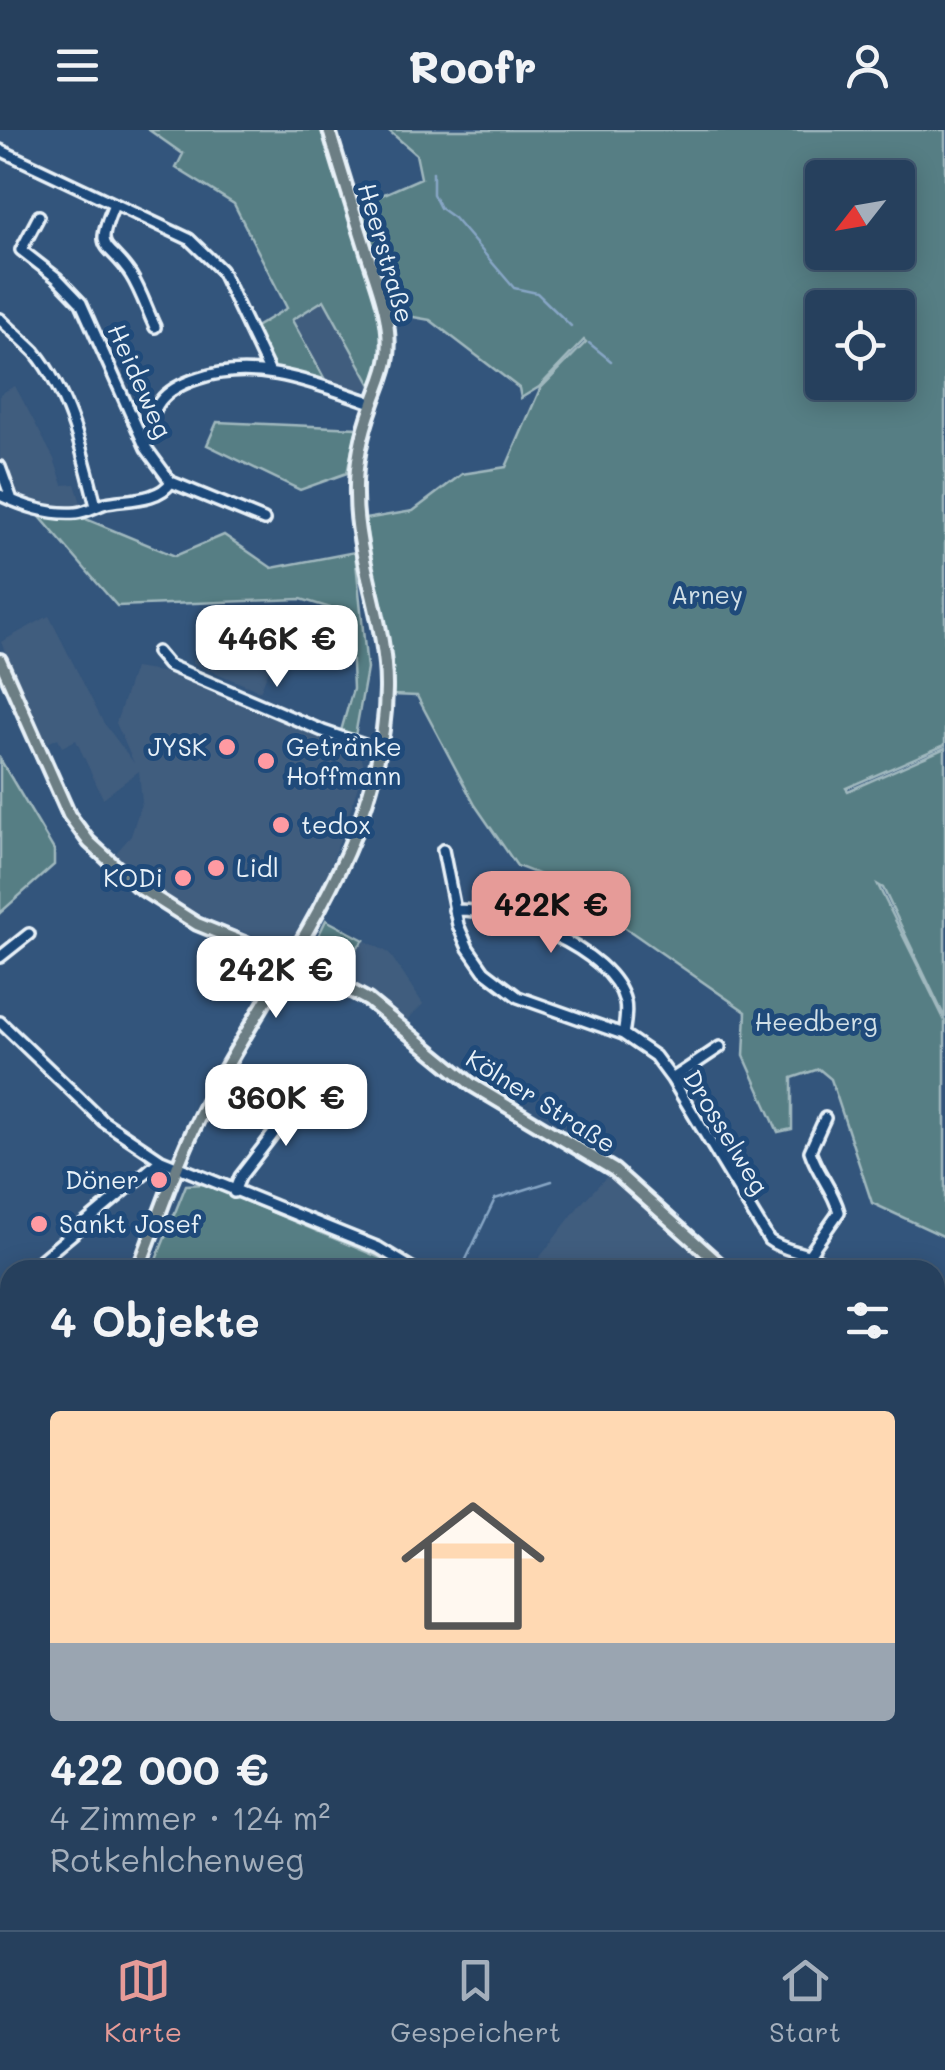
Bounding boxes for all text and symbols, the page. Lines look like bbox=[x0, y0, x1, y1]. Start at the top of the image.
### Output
text: Roofr bbox=[408, 36, 537, 94]
icon: menu bbox=[50, 38, 105, 93]
icon: person bbox=[840, 38, 895, 93]
north arrow bbox=[805, 160, 915, 270]
map controls bbox=[805, 160, 915, 400]
street label: Heerstraße bbox=[352, 179, 422, 326]
button: locate bbox=[805, 290, 915, 400]
street label: Heideweg bbox=[102, 319, 180, 443]
park label: Arney bbox=[671, 578, 743, 611]
pin: 446K € bbox=[196, 605, 358, 690]
text: 446K € bbox=[218, 616, 336, 658]
place label: JYSK bbox=[148, 730, 207, 762]
place label: Getränke Hoffmann bbox=[286, 730, 402, 791]
marker: JYSK bbox=[216, 736, 238, 758]
marker: Getränke Hoffmann bbox=[255, 750, 277, 772]
place label: tedox bbox=[301, 808, 371, 840]
marker: tedox bbox=[270, 814, 292, 836]
place label: Lidl bbox=[236, 851, 279, 883]
marker: Lidl bbox=[205, 857, 227, 879]
place label: KODi bbox=[103, 861, 163, 893]
marker: KODi bbox=[172, 867, 194, 889]
pin: 422K € bbox=[470, 871, 632, 956]
text: 422K € bbox=[494, 882, 608, 924]
pin: 242K € bbox=[195, 936, 357, 1021]
text: 242K € bbox=[219, 947, 333, 989]
park label: Heedberg bbox=[754, 1005, 878, 1037]
street label: Kölner Straße bbox=[461, 1041, 622, 1159]
street label: Drosselweg bbox=[677, 1063, 777, 1200]
pin: 360K € bbox=[205, 1064, 367, 1149]
text: 360K € bbox=[227, 1075, 345, 1117]
place label: Döner bbox=[65, 1163, 139, 1195]
marker: Döner bbox=[148, 1169, 170, 1191]
place label: Sankt Josef bbox=[59, 1207, 202, 1239]
marker: Sankt Josef bbox=[28, 1213, 50, 1235]
text: 4 Objekte bbox=[50, 1293, 260, 1348]
icon: filters bbox=[840, 1293, 895, 1348]
icon: home bbox=[383, 1476, 563, 1656]
text: 422 000 € bbox=[50, 1741, 269, 1796]
text: 4 Zimmer · 124 m² bbox=[50, 1796, 330, 1838]
text: Rotkehlchenweg bbox=[50, 1838, 304, 1880]
tab: Karte bbox=[104, 1953, 182, 2049]
tab: Gespeichert bbox=[390, 1953, 561, 2049]
tab: Start bbox=[769, 1953, 841, 2049]

